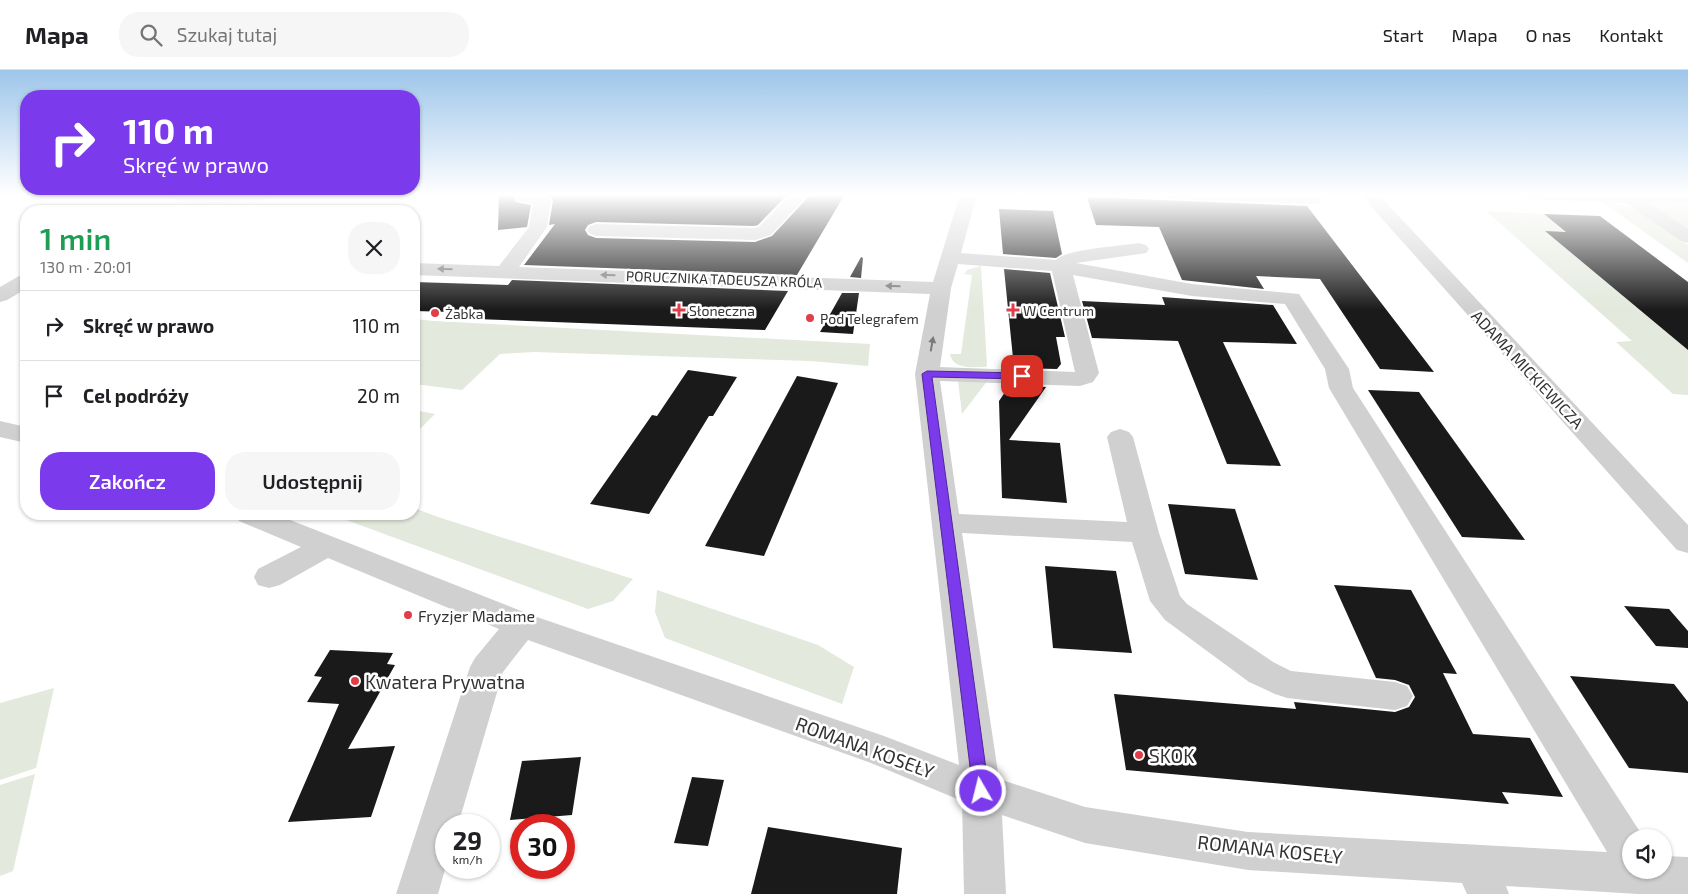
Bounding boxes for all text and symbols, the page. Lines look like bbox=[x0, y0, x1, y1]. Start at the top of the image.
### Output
search box bbox=[119, 12, 469, 57]
text: Mapa bbox=[25, 20, 89, 49]
icon: search bbox=[137, 21, 165, 49]
text: Szukaj tutaj bbox=[177, 23, 277, 46]
text: Start bbox=[1383, 24, 1424, 46]
text: Mapa bbox=[1452, 24, 1498, 46]
text: O nas bbox=[1526, 24, 1571, 46]
text: Kontakt bbox=[1599, 24, 1663, 46]
text: 110 m bbox=[123, 109, 214, 151]
icon: right bbox=[40, 110, 105, 175]
text: Skręć w prawo bbox=[123, 151, 269, 177]
text: 1 min bbox=[40, 220, 111, 256]
button: close bbox=[348, 222, 400, 274]
text: 130 m · 20:01 bbox=[40, 257, 132, 276]
one-way arrow bbox=[437, 265, 453, 273]
street label: PORUCZNIKA TADEUSZA KRÓLA bbox=[626, 267, 823, 291]
one-way arrow bbox=[599, 270, 615, 278]
one-way arrow bbox=[884, 282, 900, 290]
place label: Słoneczna bbox=[689, 302, 755, 319]
place label: W Centrum bbox=[1023, 302, 1094, 319]
marker: Słoneczna bbox=[673, 304, 685, 316]
marker: W Centrum bbox=[1007, 304, 1019, 316]
place label: Żabka bbox=[445, 305, 483, 322]
street label: ADAMA MICKIEWICZA bbox=[1468, 306, 1588, 432]
marker: Żabka bbox=[429, 307, 441, 319]
place label: Pod Telegrafem bbox=[820, 310, 919, 327]
icon: right bbox=[40, 312, 68, 340]
marker: Pod Telegrafem bbox=[804, 312, 816, 324]
text: Skręć w prawo bbox=[83, 314, 214, 337]
text: 110 m bbox=[353, 314, 400, 337]
one-way arrow bbox=[928, 336, 936, 352]
pin bbox=[1001, 355, 1043, 397]
icon: arrive bbox=[1008, 362, 1036, 390]
icon: arrive bbox=[40, 382, 68, 410]
text: Cel podróży bbox=[83, 384, 189, 407]
text: 20 m bbox=[357, 384, 400, 407]
button: Zakończ bbox=[40, 452, 215, 510]
button: Udostępnij bbox=[225, 452, 400, 510]
place label: Fryzjer Madame bbox=[418, 606, 535, 626]
marker: Fryzjer Madame bbox=[402, 609, 414, 621]
place label: Kwatera Prywatna bbox=[365, 670, 525, 693]
marker: Kwatera Prywatna bbox=[349, 675, 361, 687]
street label: ROMANA KOSEŁY bbox=[793, 711, 938, 783]
place label: SKOK bbox=[1149, 744, 1194, 767]
marker: SKOK bbox=[1133, 749, 1145, 761]
position arrow bbox=[954, 764, 1006, 816]
speed limit sign: 30 bbox=[510, 814, 575, 879]
text: 29 bbox=[453, 825, 482, 855]
map controls bbox=[1622, 829, 1672, 879]
button: sound bbox=[1622, 829, 1672, 879]
street label: ROMANA KOSEŁY bbox=[1196, 830, 1344, 868]
text: km/h bbox=[453, 852, 482, 866]

